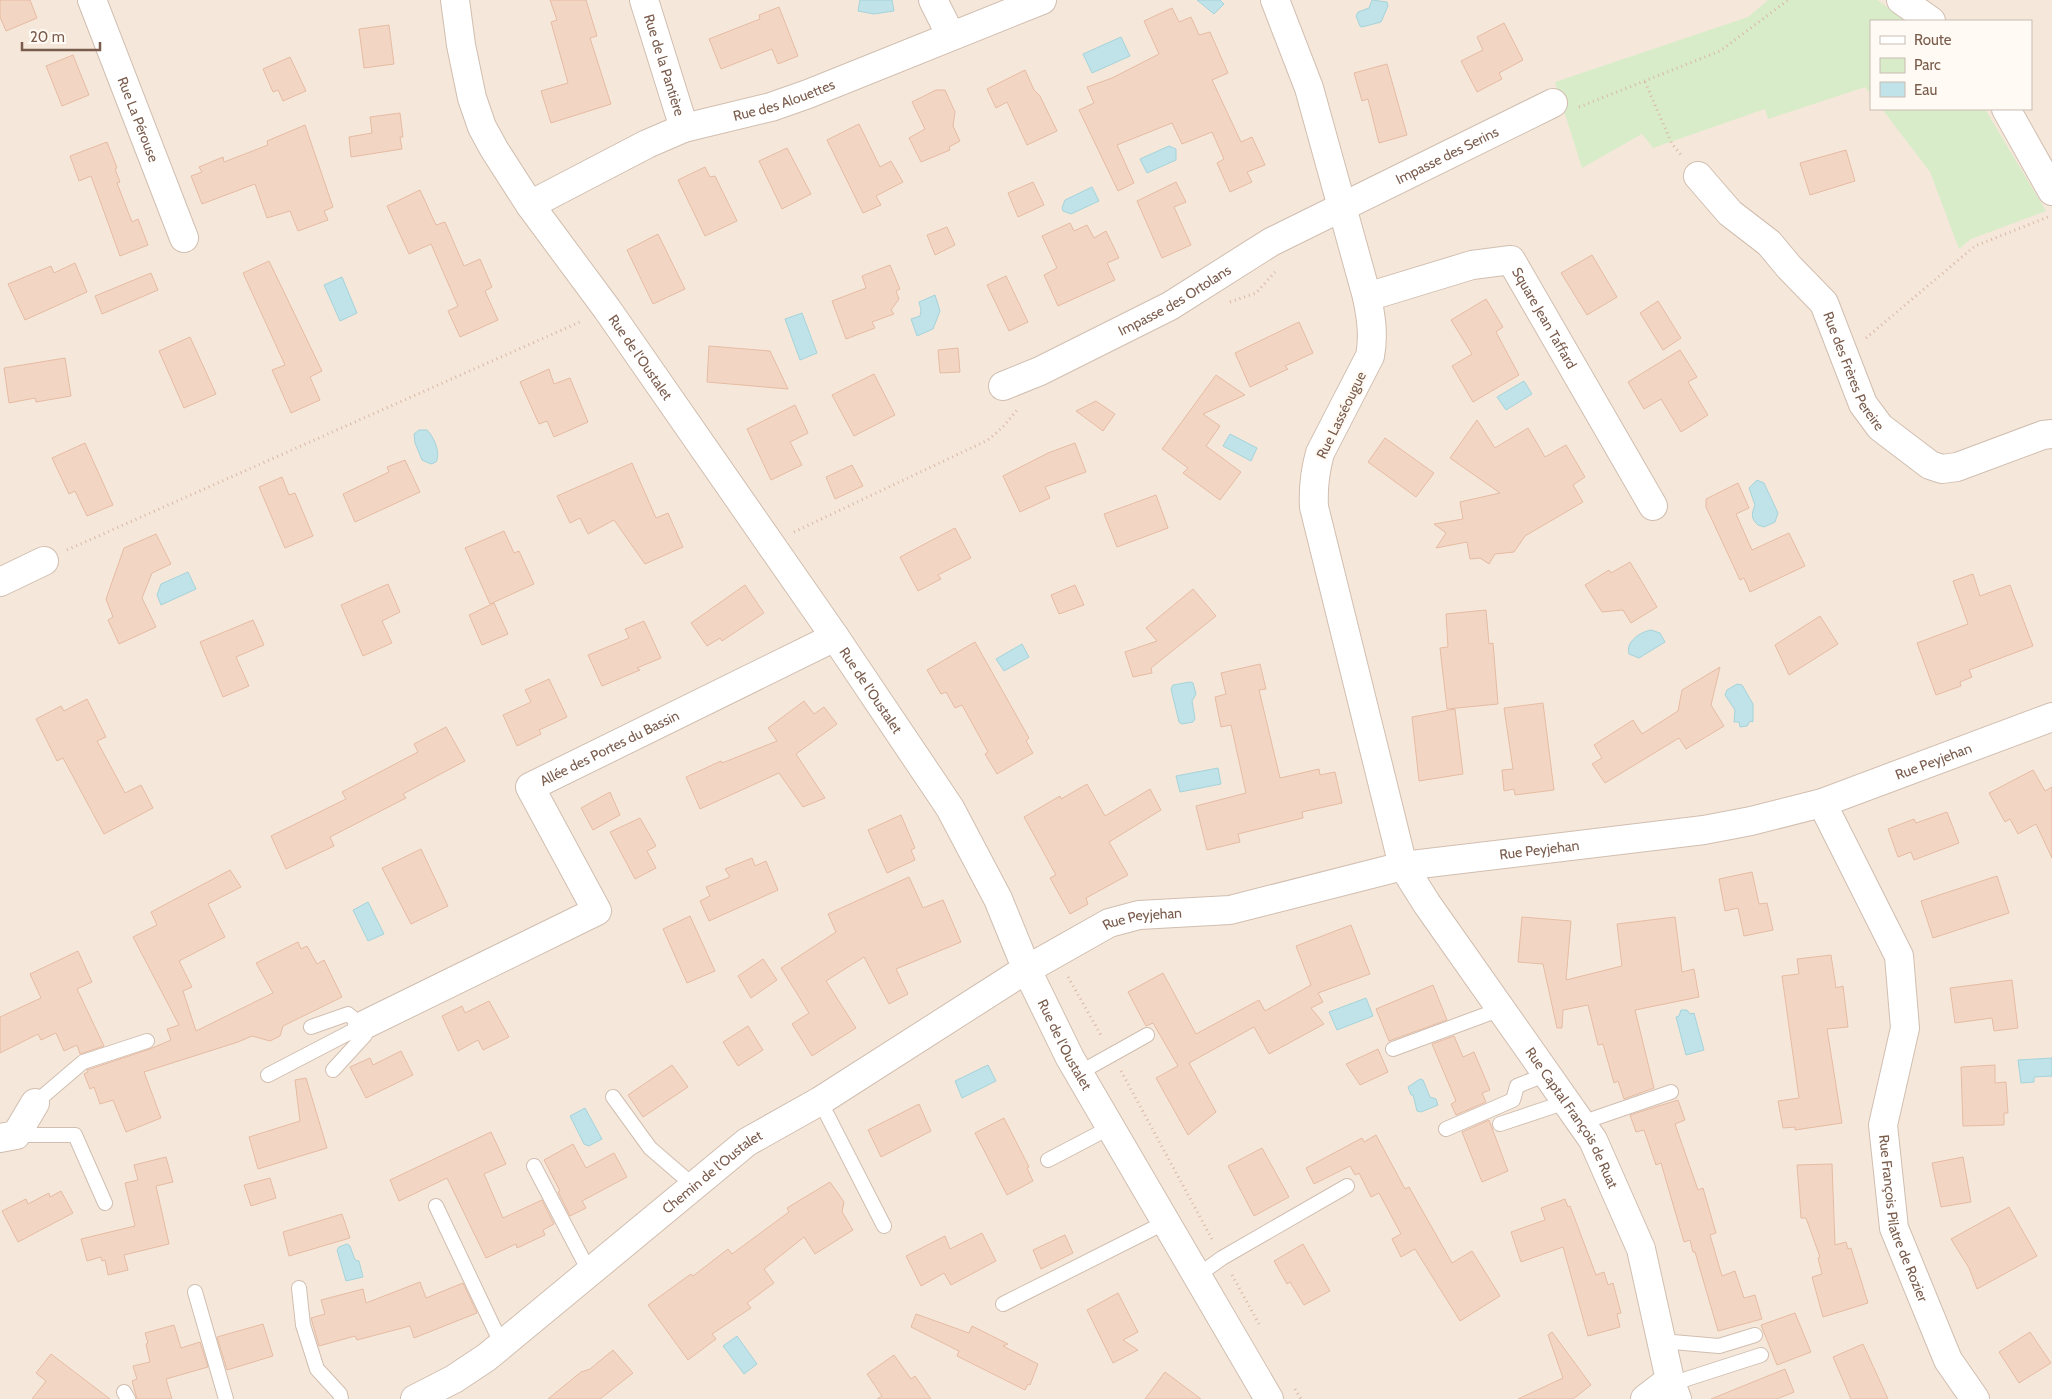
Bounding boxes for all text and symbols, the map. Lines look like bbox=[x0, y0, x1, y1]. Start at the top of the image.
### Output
street label: Rue de la Pantière bbox=[640, 12, 689, 118]
scale bar bbox=[22, 20, 100, 52]
legend bbox=[1870, 20, 2032, 110]
text: 20 m bbox=[30, 28, 65, 46]
text: Route bbox=[1914, 31, 1952, 49]
text: Parc bbox=[1914, 56, 1941, 74]
street label: Rue La Pérouse bbox=[114, 74, 163, 165]
street label: Rue des Alouettes bbox=[731, 75, 838, 125]
text: Eau bbox=[1914, 81, 1937, 99]
street label: Impasse des Serins bbox=[1393, 122, 1502, 188]
street label: Impasse des Ortolans bbox=[1115, 261, 1234, 340]
street label: Square Jean Taffard bbox=[1508, 264, 1581, 372]
street label: Rue des Frères Pereire bbox=[1819, 309, 1889, 434]
street label: Rue de l'Oustalet bbox=[605, 311, 677, 404]
street label: Rue Lasséougue bbox=[1312, 368, 1370, 462]
street label: Rue de l'Oustalet bbox=[835, 644, 906, 737]
street label: Allée des Portes du Bassin bbox=[537, 706, 682, 790]
street label: Rue Peyjehan bbox=[1893, 739, 1974, 784]
street label: Rue Peyjehan bbox=[1498, 836, 1580, 863]
street label: Rue Peyjehan bbox=[1099, 904, 1183, 934]
street label: Rue de l'Oustalet bbox=[1034, 996, 1096, 1094]
street label: Rue Captal François de Ruat bbox=[1522, 1044, 1622, 1191]
street label: Chemin de l'Oustalet bbox=[658, 1126, 766, 1218]
street label: Rue François Pilatre de Rozier bbox=[1875, 1134, 1932, 1305]

